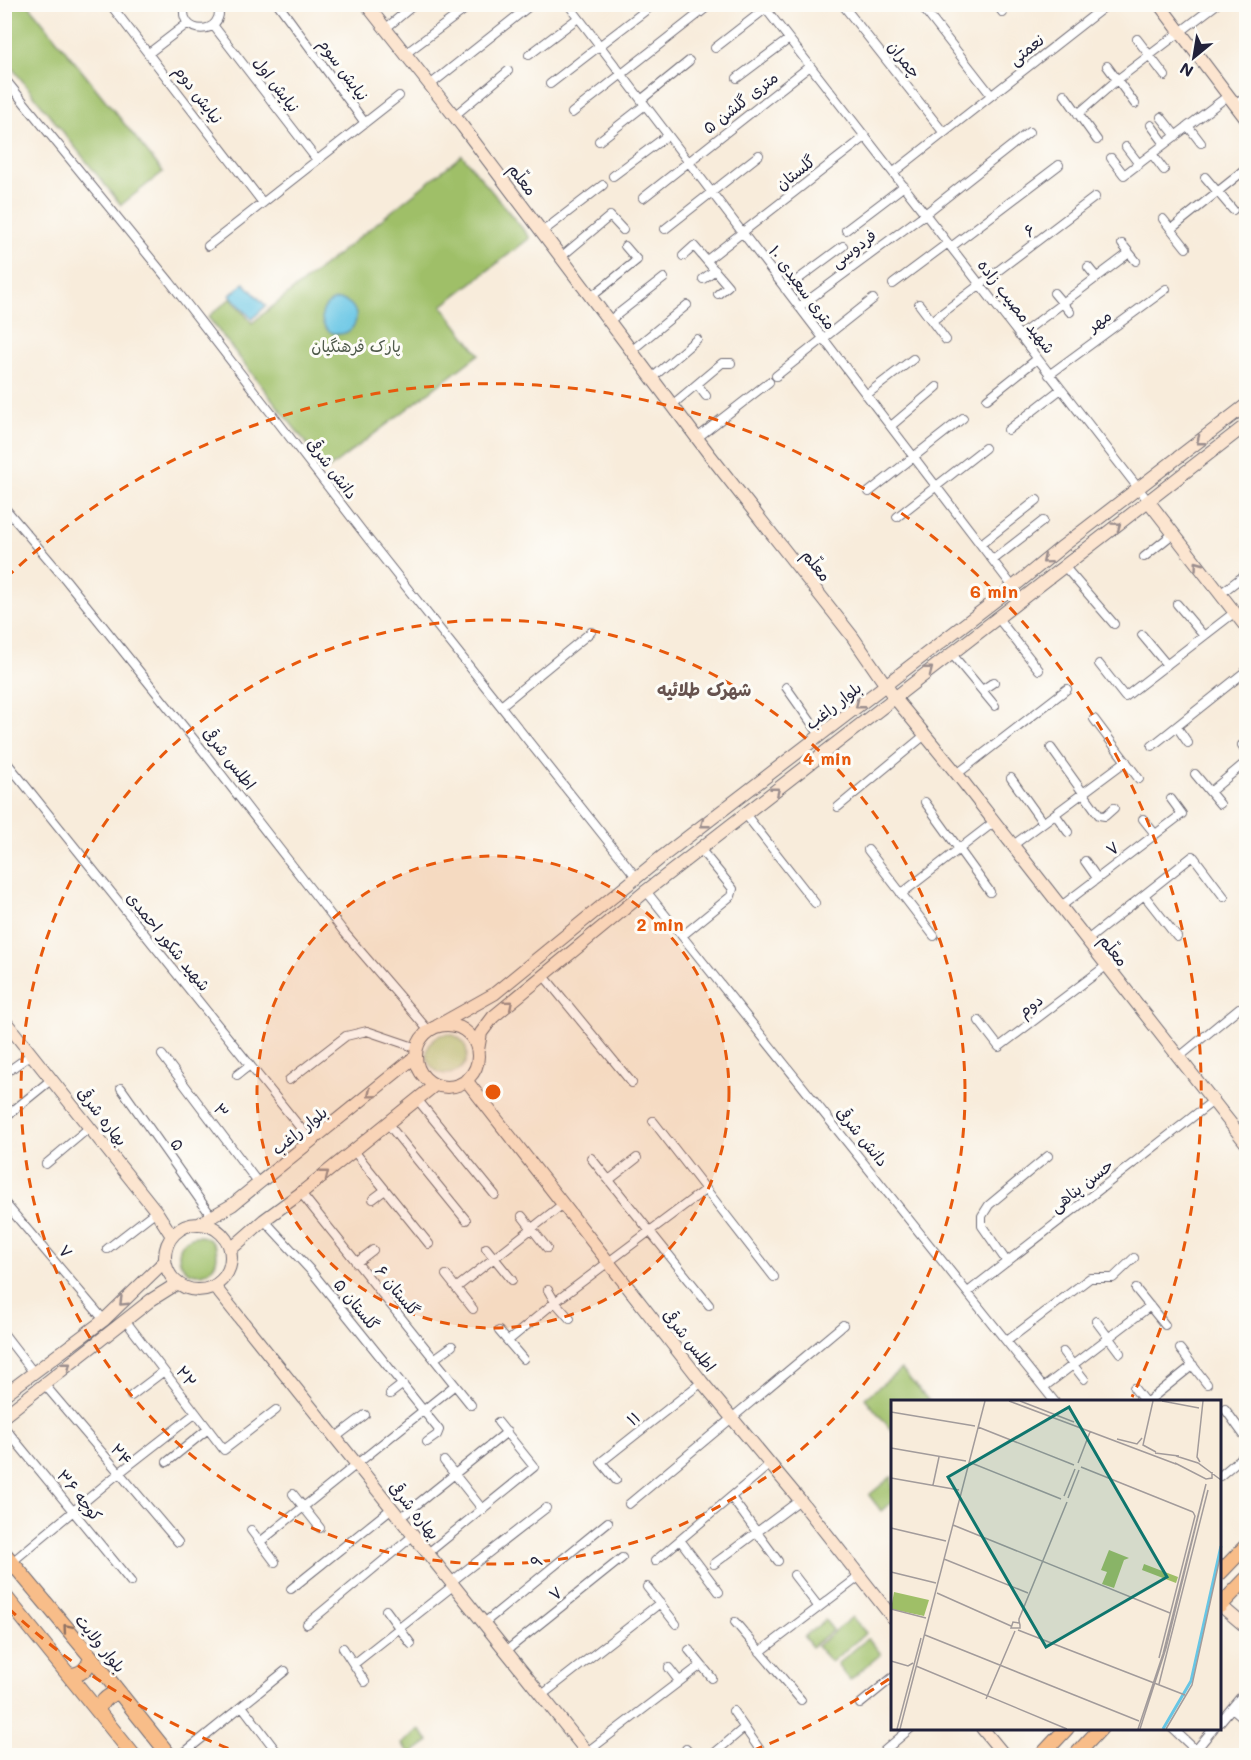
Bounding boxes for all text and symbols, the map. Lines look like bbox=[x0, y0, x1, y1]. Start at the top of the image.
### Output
north arrow bbox=[1164, 27, 1224, 87]
street label: نعمتی bbox=[1004, 29, 1048, 70]
street label: نیایش سوم bbox=[312, 34, 374, 106]
street label: چمران bbox=[883, 36, 926, 83]
street label: نیایش اول bbox=[249, 52, 305, 116]
text: N bbox=[1176, 58, 1197, 83]
street label: نیایش دوم bbox=[168, 61, 228, 129]
street label: ۵ متری گلشن bbox=[698, 66, 782, 138]
street label: گلستان bbox=[771, 150, 819, 194]
street label: معلّم bbox=[502, 159, 542, 201]
street label: ۶ bbox=[1019, 219, 1039, 241]
street label: فردوسی bbox=[826, 224, 881, 273]
street label: ۱۰ متری سعیدی bbox=[764, 241, 842, 333]
street label: شهید مصیب زاده bbox=[974, 255, 1060, 357]
street label: مهر bbox=[1081, 304, 1115, 337]
park label: پارک فرهنگیان bbox=[311, 335, 401, 357]
street label: دانش شرقی bbox=[303, 433, 363, 503]
one-way arrow bbox=[1196, 433, 1207, 444]
one-way arrow bbox=[1110, 523, 1121, 534]
street label: معلّم bbox=[796, 545, 836, 587]
one-way arrow bbox=[1042, 553, 1053, 564]
one-way arrow bbox=[1194, 560, 1205, 571]
text: 6 min bbox=[970, 579, 1018, 603]
one-way arrow bbox=[922, 667, 933, 678]
street label: بلوار راغب bbox=[801, 676, 866, 734]
district label: شهرک طلائیه bbox=[657, 677, 751, 701]
one-way arrow bbox=[855, 698, 866, 709]
street label: اطلس شرقی bbox=[199, 722, 261, 794]
text: 4 min bbox=[803, 746, 851, 770]
one-way arrow bbox=[769, 788, 780, 799]
one-way arrow bbox=[700, 817, 711, 828]
street label: ۷ bbox=[1101, 836, 1123, 860]
street label: شهید شکور احمدی bbox=[122, 887, 216, 996]
text: 2 min bbox=[636, 912, 684, 936]
street label: معلّم bbox=[1093, 930, 1133, 972]
street label: دوم bbox=[1013, 989, 1049, 1024]
one-way arrow bbox=[502, 1000, 513, 1011]
street label: بهاره شرقی bbox=[73, 1082, 133, 1150]
centre of rings bbox=[483, 1082, 503, 1102]
one-way arrow bbox=[367, 1086, 378, 1097]
street label: ۳ bbox=[210, 1098, 234, 1122]
street label: بلوار راغب bbox=[267, 1101, 332, 1160]
street label: دانش شرقی bbox=[832, 1102, 894, 1170]
street label: ۵ bbox=[166, 1133, 190, 1155]
street label: حسن پناهی bbox=[1045, 1154, 1118, 1217]
one-way arrow bbox=[319, 1171, 330, 1182]
street label: ۷ bbox=[54, 1240, 78, 1262]
street label: گلستان ۶ bbox=[371, 1260, 425, 1320]
street label: گلستان ۵ bbox=[330, 1274, 384, 1334]
one-way arrow bbox=[119, 1294, 130, 1305]
street label: اطلس شرقی bbox=[659, 1304, 721, 1376]
street label: ۲۲ bbox=[172, 1361, 202, 1391]
one-way arrow bbox=[60, 1363, 71, 1374]
inset map bbox=[891, 1400, 1221, 1730]
street label: ۱۱ bbox=[622, 1406, 644, 1430]
street label: ۲۴ bbox=[107, 1439, 137, 1469]
street label: کوچه ۳۶ bbox=[52, 1465, 107, 1526]
street label: بهاره شرقی bbox=[385, 1477, 445, 1543]
street label: ۹ bbox=[525, 1550, 547, 1572]
street label: ۷ bbox=[544, 1581, 566, 1605]
street label: بلوار ولایت bbox=[70, 1610, 131, 1677]
one-way arrow bbox=[64, 1624, 75, 1635]

